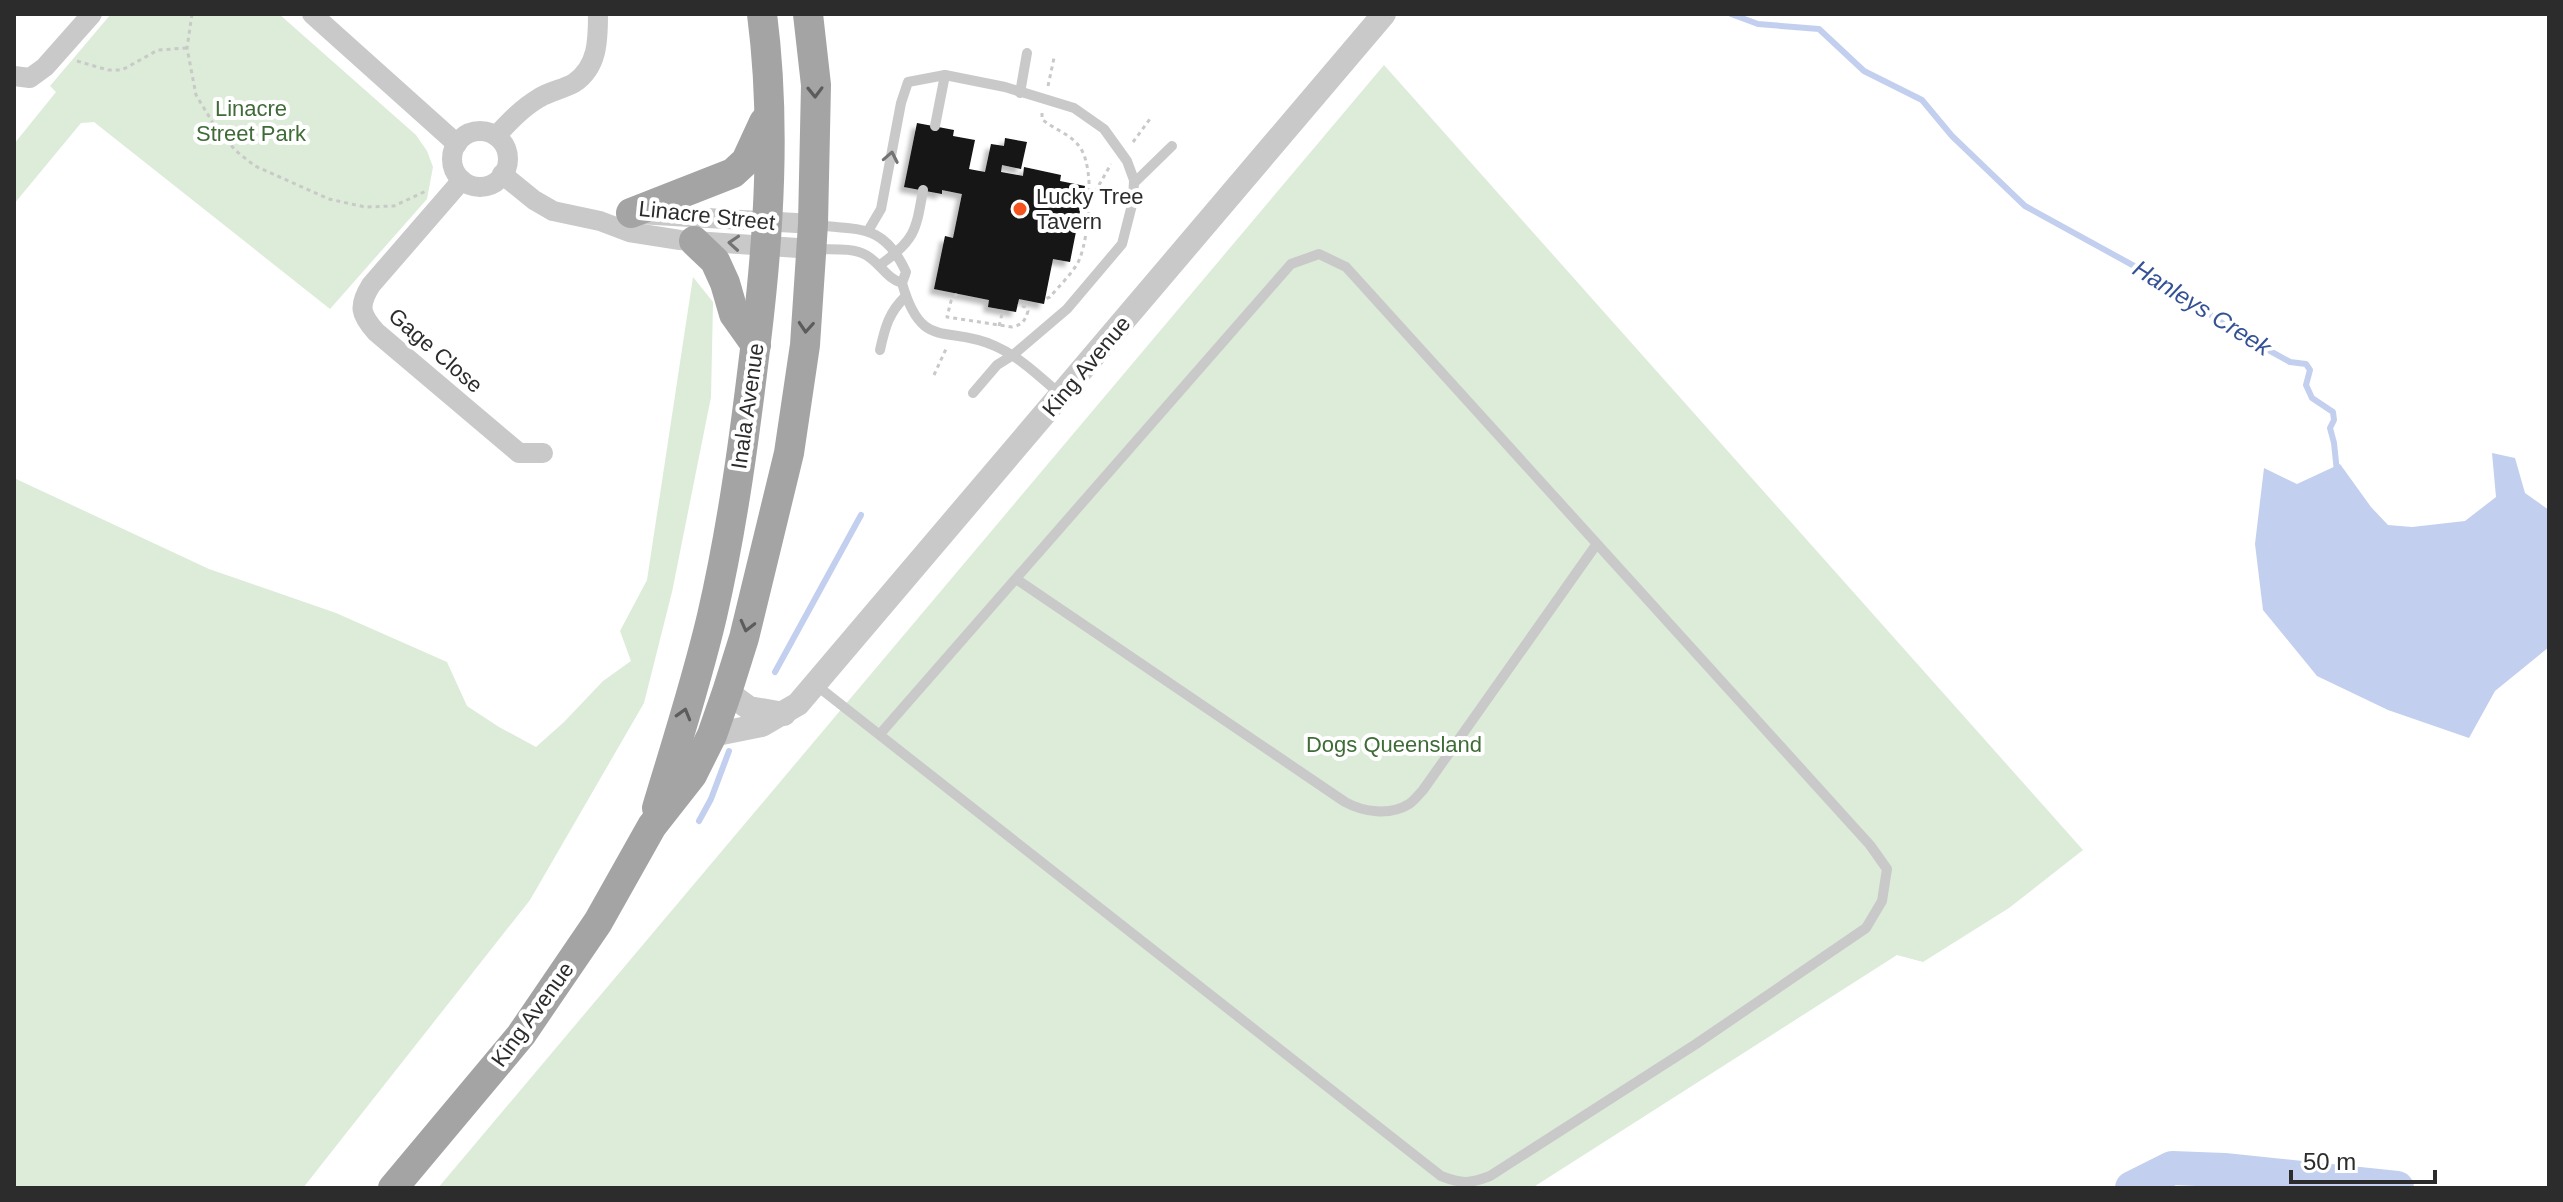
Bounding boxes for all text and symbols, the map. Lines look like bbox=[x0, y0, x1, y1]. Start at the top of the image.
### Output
one-way arrow bbox=[807, 86, 824, 99]
park label: Linacre Street Park bbox=[196, 96, 307, 146]
one-way arrow bbox=[881, 150, 898, 164]
place label: Lucky Tree Tavern bbox=[1036, 184, 1144, 234]
street label: Linacre Street bbox=[638, 196, 776, 235]
marker: Lucky Tree Tavern bbox=[1011, 200, 1029, 218]
one-way arrow bbox=[727, 235, 740, 252]
water label: Hanleys Creek bbox=[2128, 254, 2278, 362]
street label: Gage Close bbox=[384, 303, 488, 398]
street label: King Avenue bbox=[1037, 311, 1136, 422]
one-way arrow bbox=[798, 321, 815, 334]
street label: Inala Avenue bbox=[726, 342, 769, 471]
one-way arrow bbox=[739, 618, 756, 632]
one-way arrow bbox=[675, 708, 691, 722]
park label: Dogs Queensland bbox=[1306, 732, 1482, 757]
street label: King Avenue bbox=[486, 957, 579, 1071]
scale bar bbox=[2291, 1134, 2435, 1184]
text: 50 m bbox=[2303, 1148, 2356, 1175]

